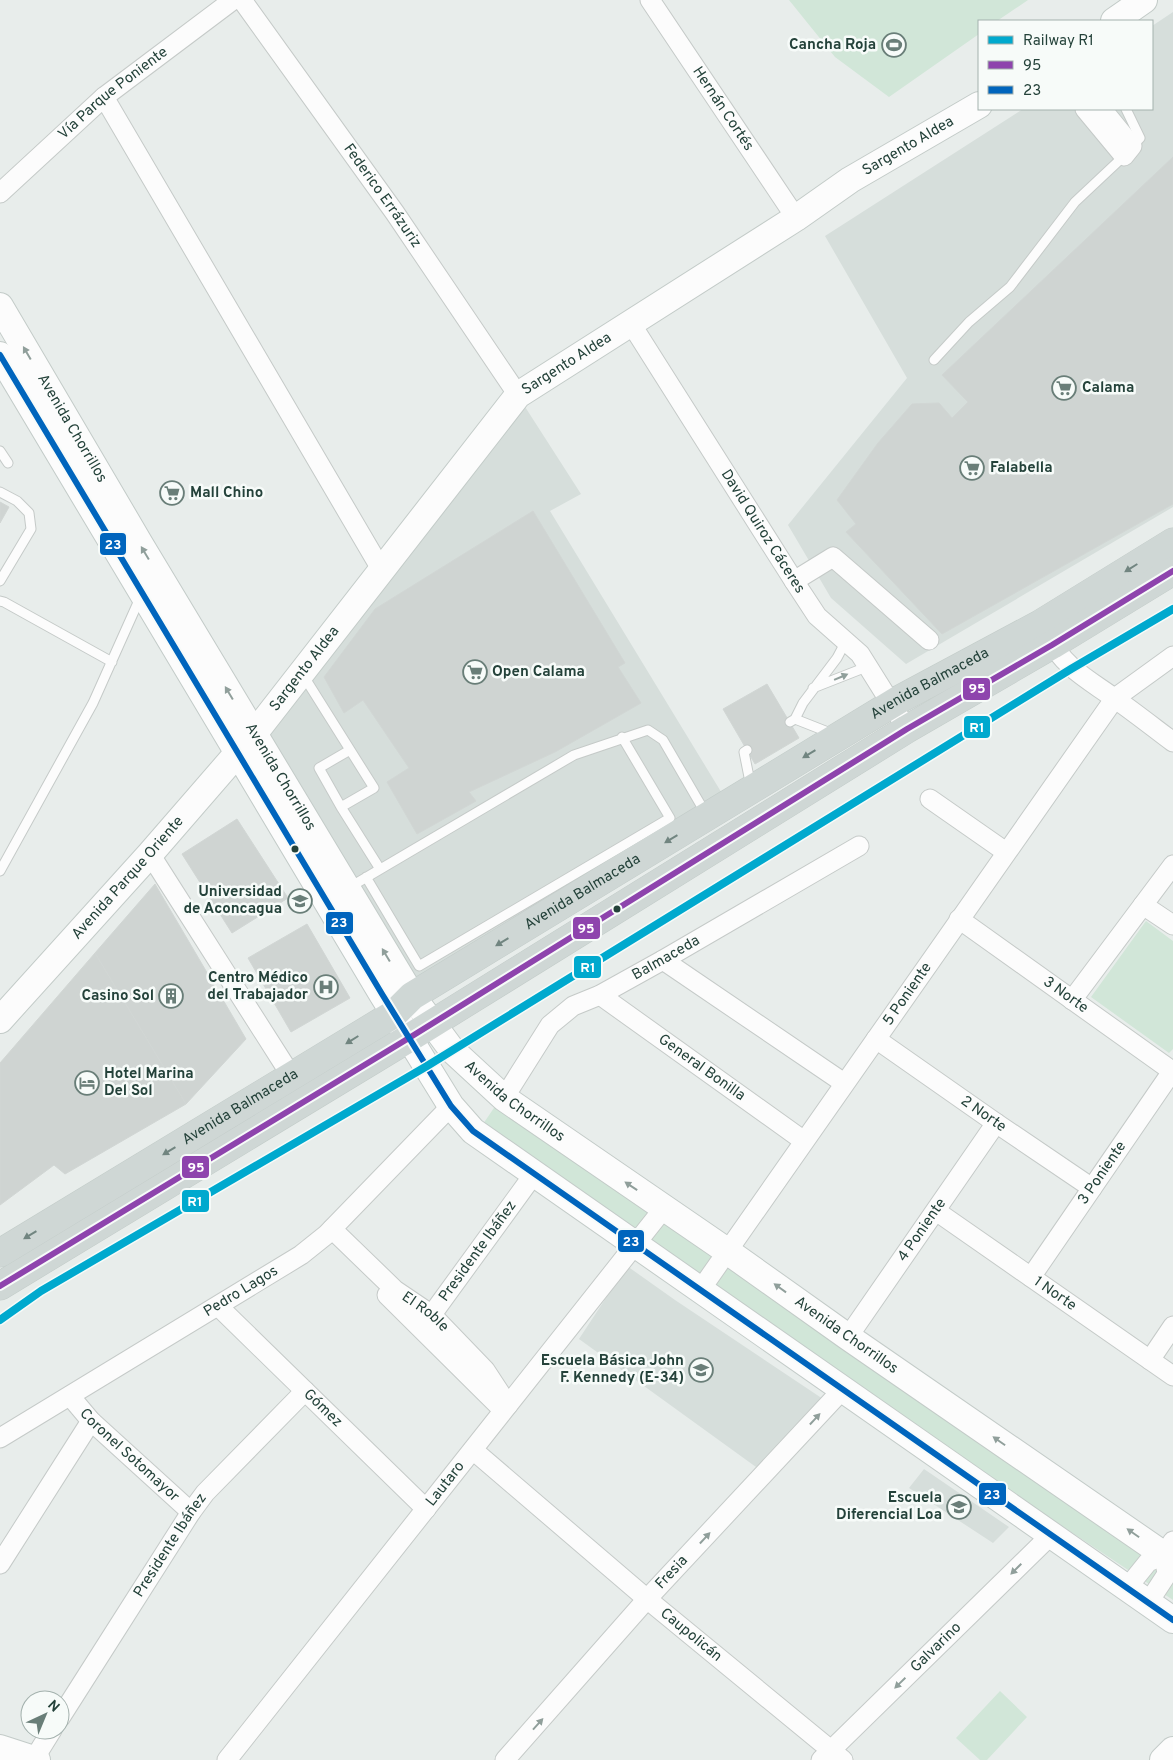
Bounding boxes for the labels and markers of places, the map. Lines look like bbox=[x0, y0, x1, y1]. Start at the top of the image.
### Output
sports icon: Cancha Roja bbox=[881, 32, 907, 58]
place label: Cancha Roja bbox=[789, 36, 876, 55]
supermarket icon: Calama bbox=[1051, 375, 1077, 401]
place label: Calama bbox=[1082, 379, 1134, 398]
supermarket icon: Falabella bbox=[959, 455, 985, 481]
place label: Falabella bbox=[990, 459, 1053, 478]
supermarket icon: Mall Chino bbox=[159, 480, 185, 506]
place label: Mall Chino bbox=[190, 484, 263, 503]
supermarket icon: Open Calama bbox=[462, 659, 488, 685]
place label: Open Calama bbox=[492, 663, 585, 682]
unlabelled marker bbox=[290, 844, 300, 854]
place label: Universidad de Aconcagua bbox=[183, 883, 282, 919]
school or university icon: Universidad de Aconcagua bbox=[287, 888, 313, 914]
unlabelled marker bbox=[612, 904, 622, 914]
place label: Centro Médico del Trabajador bbox=[207, 969, 309, 1005]
hospital icon: Centro Médico del Trabajador bbox=[313, 974, 339, 1000]
building icon: Casino Sol bbox=[158, 983, 184, 1009]
place label: Casino Sol bbox=[81, 987, 154, 1006]
place label: Hotel Marina Del Sol bbox=[104, 1065, 194, 1101]
hotel icon: Hotel Marina Del Sol bbox=[74, 1070, 100, 1096]
place label: Escuela Básica John F. Kennedy (E-34) bbox=[541, 1352, 684, 1388]
school or university icon: Escuela Básica John F. Kennedy (E-34) bbox=[688, 1357, 714, 1383]
place label: Escuela Diferencial Loa bbox=[836, 1489, 942, 1525]
school or university icon: Escuela Diferencial Loa bbox=[946, 1494, 972, 1520]

